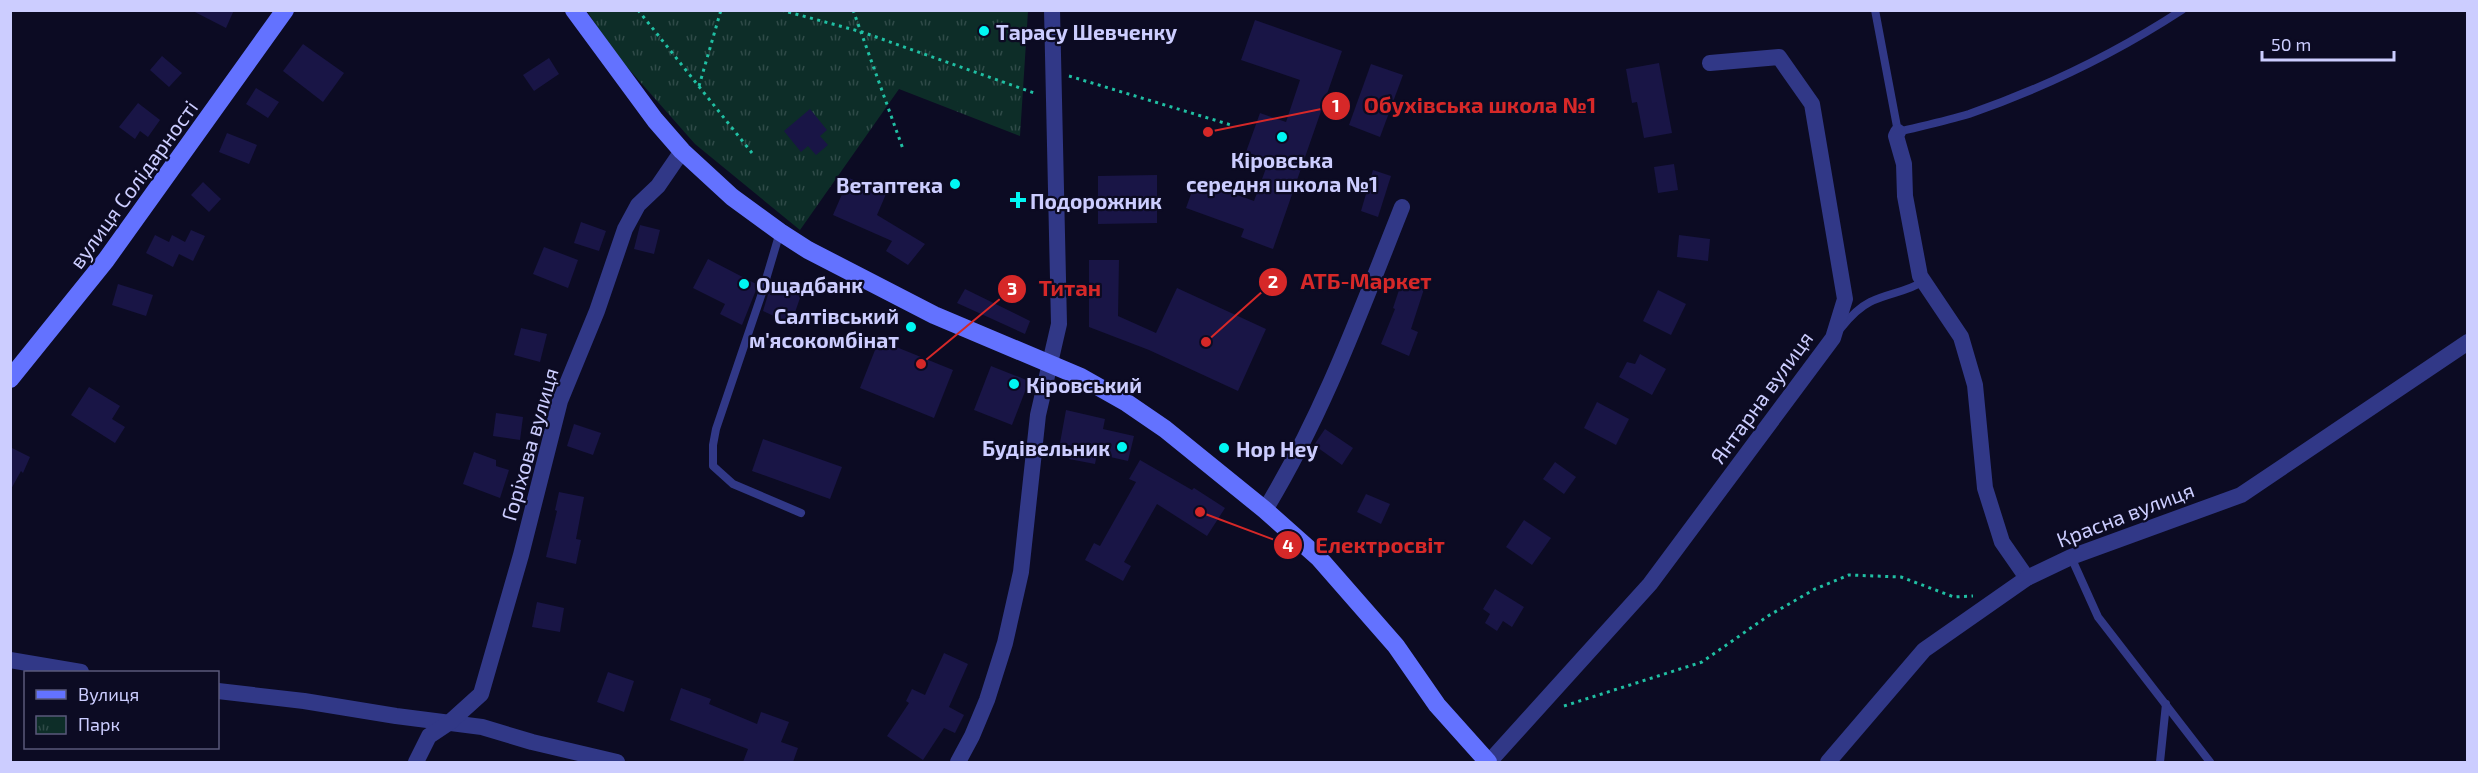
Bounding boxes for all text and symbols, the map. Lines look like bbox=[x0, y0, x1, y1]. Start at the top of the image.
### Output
place label: Тарасу Шевченку bbox=[996, 19, 1177, 44]
marker: Тарасу Шевченку bbox=[977, 24, 991, 38]
scale bar bbox=[2262, 24, 2394, 62]
text: 50 m bbox=[2271, 33, 2311, 55]
callout: Обухівська школа №1 bbox=[1321, 86, 1608, 126]
text: Обухівська школа №1 bbox=[1364, 91, 1596, 117]
text: 1 bbox=[1332, 94, 1340, 116]
street label: вулиця Солідарності bbox=[64, 95, 203, 273]
marker: Кіровська середня школа №1 bbox=[1275, 130, 1289, 144]
place label: Кіровська середня школа №1 bbox=[1186, 147, 1378, 196]
place label: Ветаптека bbox=[836, 172, 943, 197]
marker: Ветаптека bbox=[948, 177, 962, 191]
place label: Подорожник bbox=[1030, 188, 1162, 213]
marker: Подорожник bbox=[1011, 193, 1025, 207]
callout: АТБ-Маркет bbox=[1258, 262, 1444, 302]
text: АТБ-Маркет bbox=[1300, 267, 1432, 293]
callout: Титан bbox=[997, 269, 1113, 309]
text: 2 bbox=[1268, 270, 1278, 292]
place label: Ощадбанк bbox=[756, 272, 863, 297]
text: Титан bbox=[1039, 274, 1101, 300]
marker: Ощадбанк bbox=[737, 277, 751, 291]
text: 3 bbox=[1007, 277, 1017, 299]
place label: Салтівський м'ясокомбінат bbox=[749, 303, 899, 352]
marker: Салтівський м'ясокомбінат bbox=[904, 320, 918, 334]
street label: Янтарна вулиця bbox=[1705, 326, 1818, 469]
street label: Горіхова вулиця bbox=[495, 365, 564, 524]
place label: Кіровський bbox=[1026, 372, 1142, 397]
marker: Кіровський bbox=[1007, 377, 1021, 391]
place label: Будівельник bbox=[982, 435, 1110, 460]
place label: Hop Hey bbox=[1236, 436, 1318, 462]
marker: Будівельник bbox=[1115, 440, 1129, 454]
marker: Hop Hey bbox=[1217, 441, 1231, 455]
street label: Красна вулиця bbox=[2053, 476, 2198, 553]
callout: Електросвіт bbox=[1273, 525, 1457, 565]
text: Електросвіт bbox=[1315, 531, 1445, 557]
text: 4 bbox=[1282, 534, 1294, 556]
legend bbox=[24, 671, 219, 749]
text: Вулиця bbox=[78, 683, 139, 705]
text: Парк bbox=[78, 713, 120, 735]

